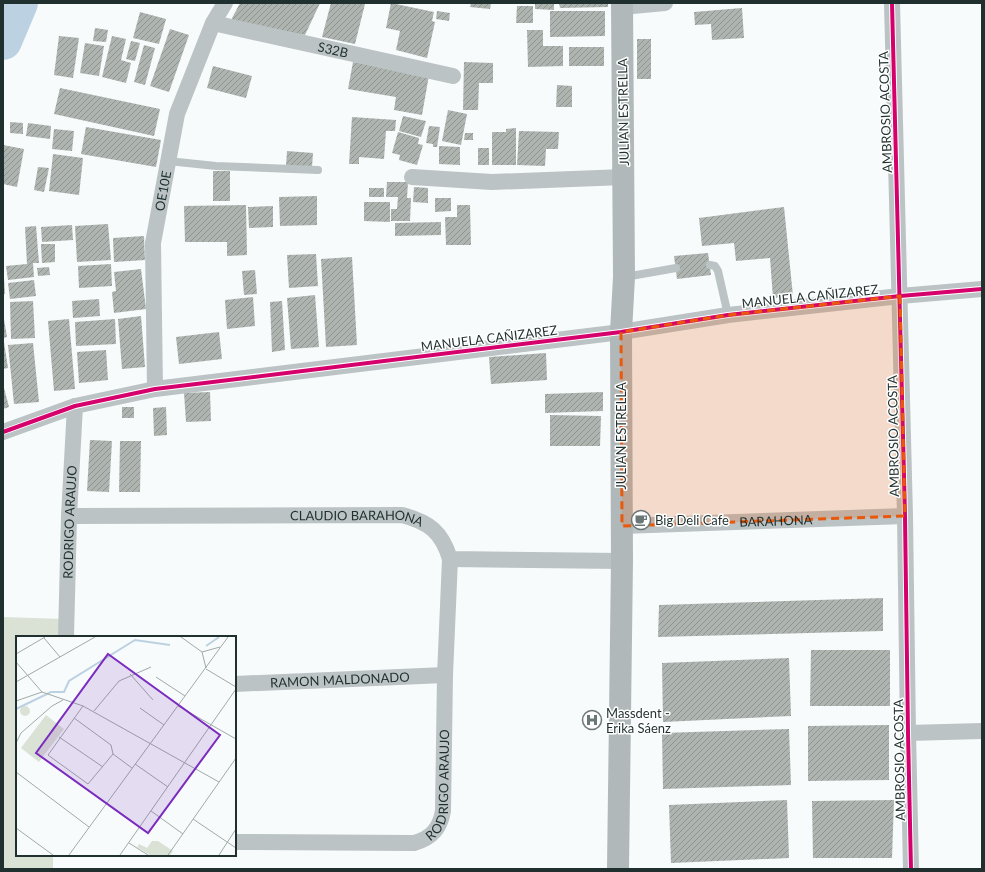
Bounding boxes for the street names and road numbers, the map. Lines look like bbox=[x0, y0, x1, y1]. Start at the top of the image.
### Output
street label: S32B bbox=[316, 38, 350, 61]
street label: AMBROSIO ACOSTA bbox=[875, 51, 895, 173]
street label: JULIAN ESTRELLA bbox=[614, 58, 632, 166]
street label: OE10E bbox=[151, 170, 174, 212]
street label: MANUELA CAÑIZAREZ bbox=[741, 281, 879, 311]
street label: MANUELA CAÑIZAREZ bbox=[420, 322, 558, 354]
street label: AMBROSIO ACOSTA bbox=[884, 375, 902, 497]
street label: JULIAN ESTRELLA bbox=[613, 382, 629, 490]
street label: RODRIGO ARAUJO bbox=[59, 465, 80, 579]
street label: CLAUDIO BARAHONA bbox=[290, 507, 426, 530]
street label: BARAHONA bbox=[739, 511, 813, 530]
street label: RAMON MALDONADO bbox=[270, 669, 410, 690]
street label: AMBROSIO ACOSTA bbox=[890, 699, 908, 821]
street label: RODRIGO ARAUJO bbox=[422, 729, 452, 844]

